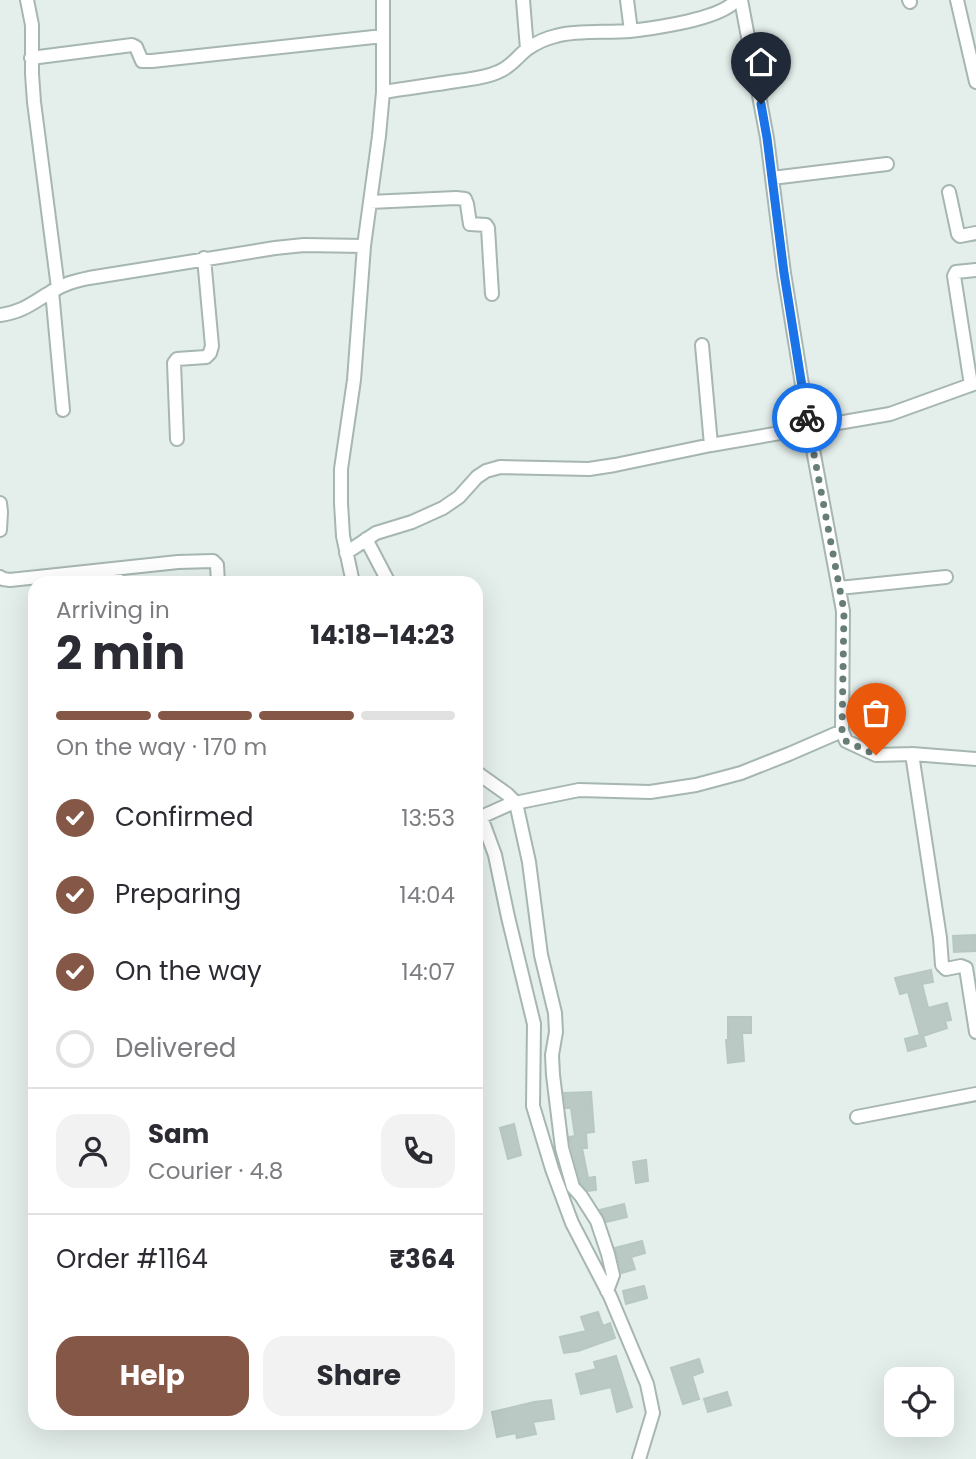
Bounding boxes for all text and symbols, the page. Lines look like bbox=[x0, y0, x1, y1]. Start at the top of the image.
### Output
pin bbox=[731, 32, 791, 104]
icon: home bbox=[742, 43, 780, 81]
courier bbox=[772, 383, 842, 453]
icon: bike bbox=[788, 399, 826, 437]
text: Arriving in bbox=[56, 594, 170, 626]
text: 14:18–14:23 bbox=[310, 617, 455, 653]
text: 2 min bbox=[56, 621, 185, 685]
pin bbox=[846, 683, 906, 755]
icon: bag bbox=[857, 694, 895, 732]
text: On the way · 170 m bbox=[56, 731, 267, 763]
icon: check bbox=[56, 799, 94, 837]
text: Confirmed bbox=[115, 799, 253, 835]
text: 13:53 bbox=[401, 802, 455, 834]
icon: check bbox=[56, 876, 94, 914]
text: Preparing bbox=[115, 876, 241, 912]
text: 14:04 bbox=[399, 879, 455, 911]
icon: check bbox=[56, 953, 94, 991]
text: On the way bbox=[115, 953, 262, 989]
text: 14:07 bbox=[401, 956, 455, 988]
text: Delivered bbox=[115, 1030, 236, 1066]
button: person bbox=[56, 1114, 130, 1188]
button: phone bbox=[381, 1114, 455, 1188]
text: Sam bbox=[148, 1116, 209, 1152]
text: Courier · 4.8 bbox=[148, 1155, 283, 1187]
text: Order #1164 bbox=[56, 1241, 208, 1277]
text: ₹364 bbox=[390, 1241, 455, 1277]
button: Help bbox=[56, 1336, 249, 1416]
button: Share bbox=[263, 1336, 455, 1416]
map controls bbox=[884, 1367, 954, 1437]
button: locate bbox=[884, 1367, 954, 1437]

